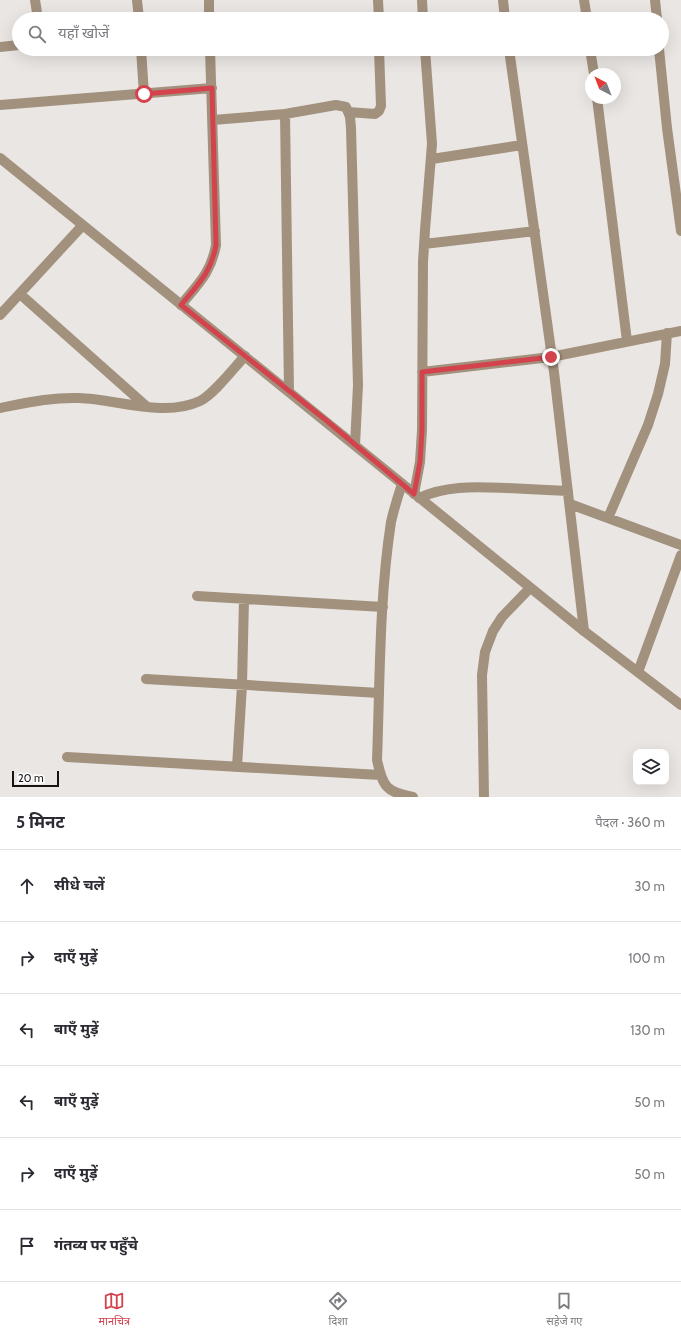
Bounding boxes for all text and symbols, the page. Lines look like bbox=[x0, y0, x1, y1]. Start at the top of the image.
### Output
search box bbox=[12, 12, 669, 56]
icon: search bbox=[26, 23, 48, 45]
text: यहाँ खोजें bbox=[58, 24, 109, 42]
north arrow bbox=[585, 68, 621, 104]
route start bbox=[135, 85, 153, 103]
route end bbox=[542, 348, 560, 366]
map controls bbox=[633, 749, 669, 785]
button: layers bbox=[633, 749, 669, 785]
scale bar bbox=[12, 769, 59, 788]
text: 20 m bbox=[18, 771, 44, 785]
text: 5 मिनट bbox=[16, 812, 65, 832]
text: पैदल · 360 m bbox=[595, 814, 665, 830]
icon: ahead bbox=[16, 875, 38, 897]
text: सीधे चलें bbox=[54, 876, 105, 894]
text: 30 m bbox=[635, 878, 665, 894]
icon: right bbox=[16, 947, 38, 969]
text: दाएँ मुड़ें bbox=[54, 948, 98, 966]
text: 100 m bbox=[628, 950, 665, 966]
icon: left bbox=[16, 1019, 38, 1041]
text: बाएँ मुड़ें bbox=[54, 1020, 99, 1038]
text: 130 m bbox=[630, 1022, 665, 1038]
icon: left bbox=[16, 1091, 38, 1113]
text: बाएँ मुड़ें bbox=[54, 1092, 99, 1110]
text: 50 m bbox=[635, 1094, 665, 1110]
icon: right bbox=[16, 1163, 38, 1185]
text: दाएँ मुड़ें bbox=[54, 1164, 98, 1182]
text: 50 m bbox=[635, 1166, 665, 1182]
icon: arrive bbox=[16, 1235, 38, 1257]
text: गंतव्य पर पहुँचे bbox=[54, 1236, 138, 1254]
tab: मानचित्र bbox=[99, 1290, 130, 1329]
tab: दिशा bbox=[327, 1290, 349, 1329]
tab: सहेजे गए bbox=[546, 1290, 582, 1329]

